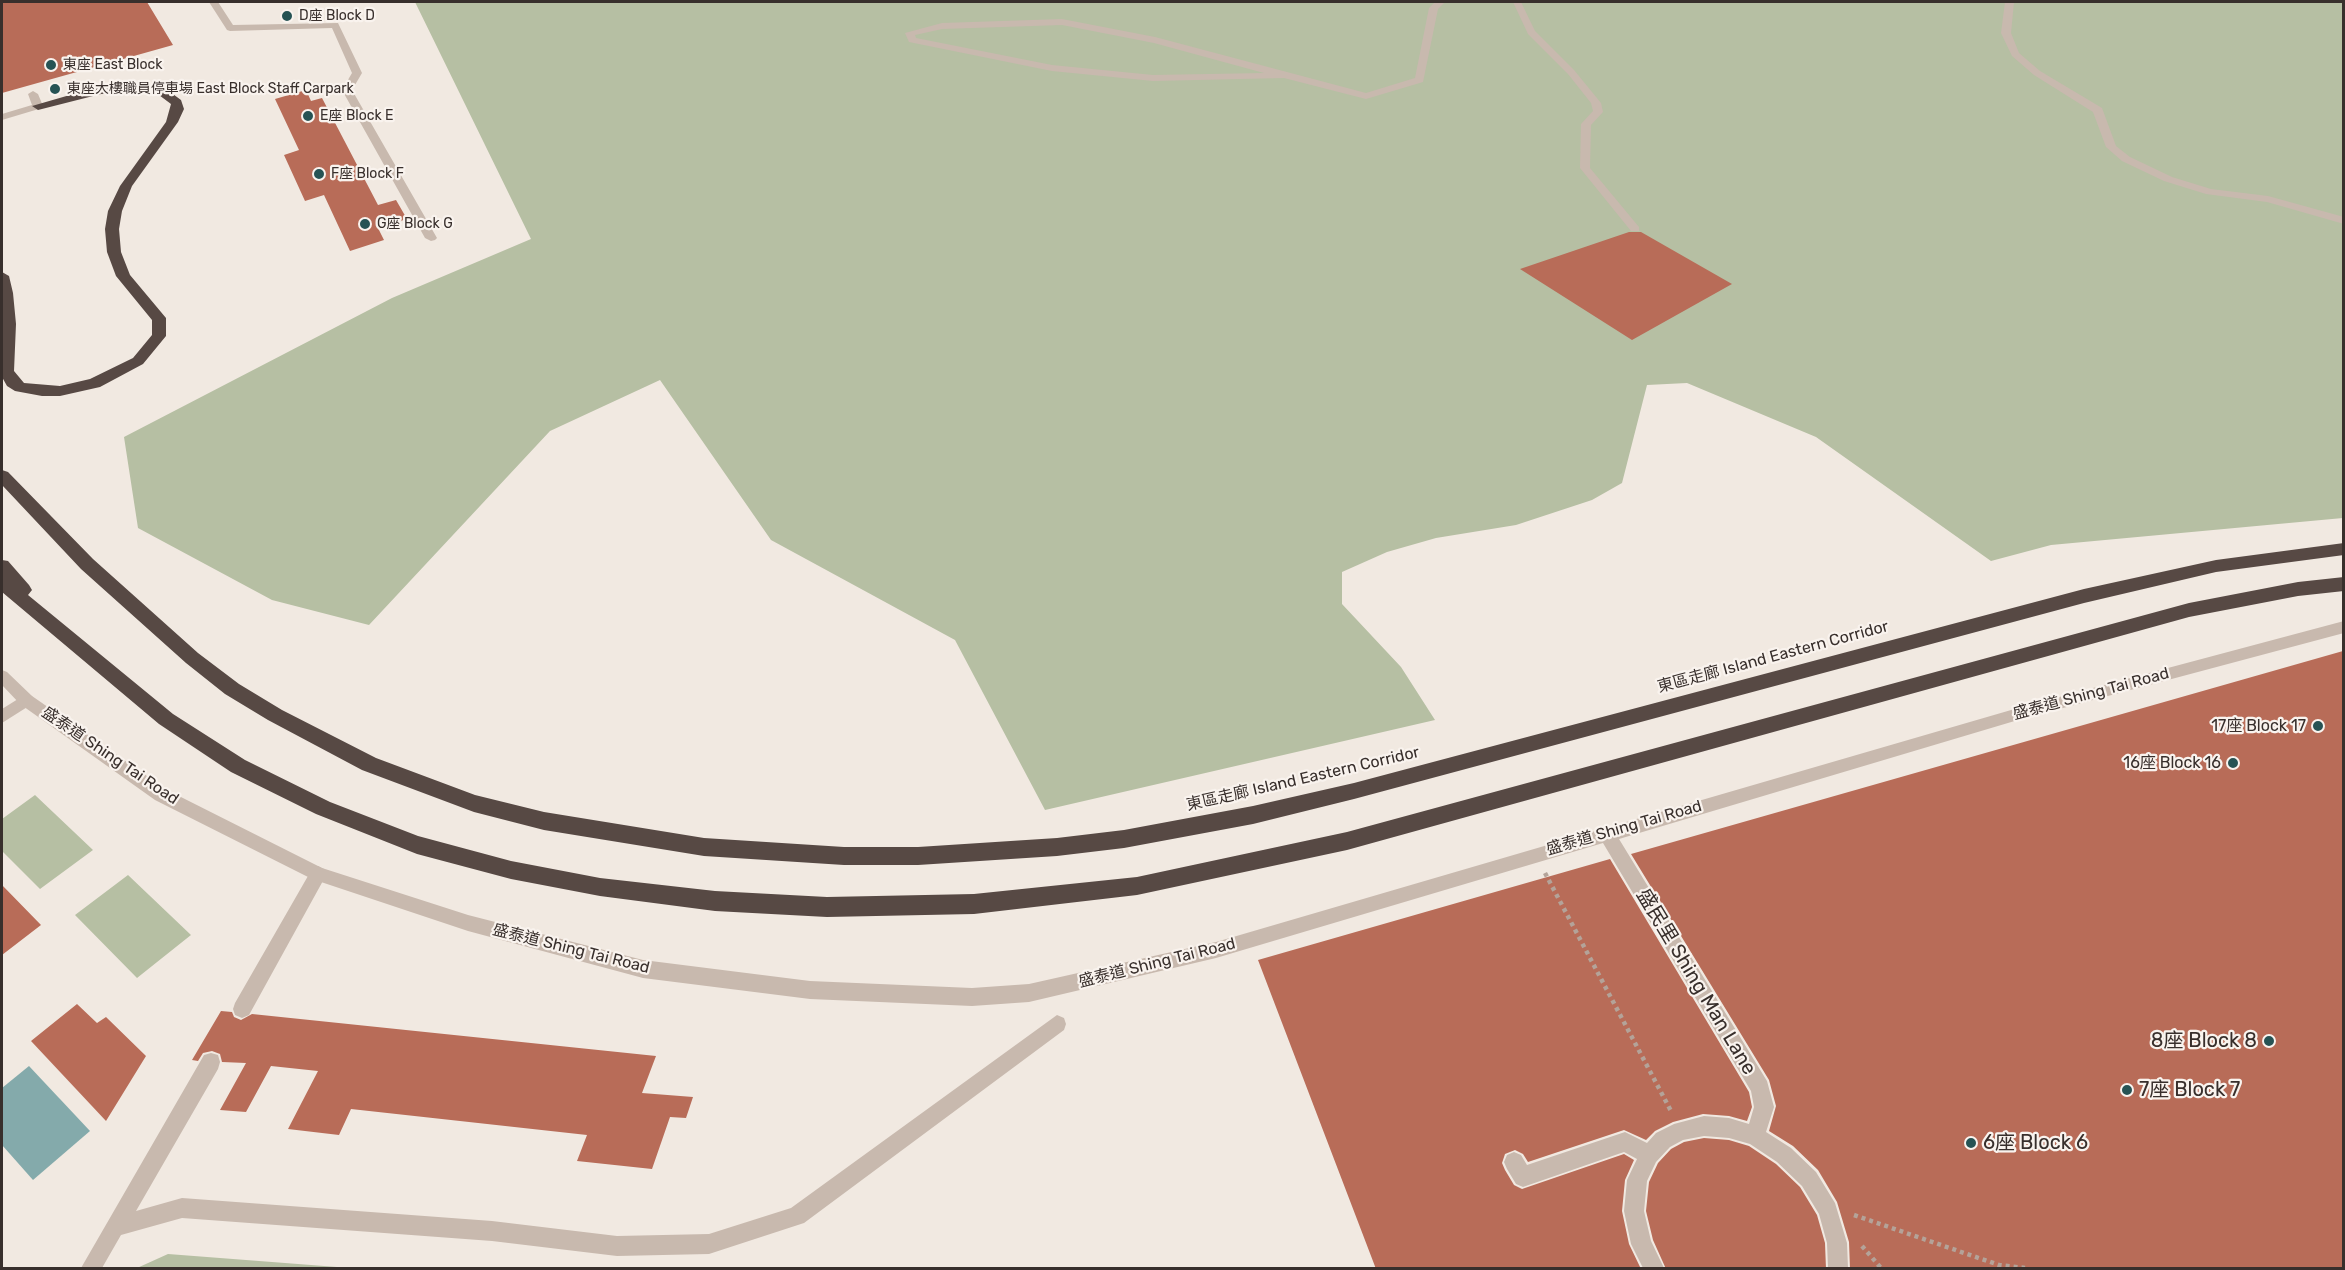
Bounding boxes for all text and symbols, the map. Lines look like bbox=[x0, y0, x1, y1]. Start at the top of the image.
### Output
place label: D座 Block D bbox=[299, 8, 375, 24]
marker: D座 Block D bbox=[280, 9, 294, 23]
place label: 東座 East Block bbox=[63, 57, 162, 73]
marker: 東座 East Block bbox=[44, 58, 58, 72]
place label: 東座大樓職員停車場 East Block Staff Carpark bbox=[67, 81, 354, 97]
marker: 東座大樓職員停車場 East Block Staff Carpark bbox=[48, 82, 62, 96]
place label: E座 Block E bbox=[320, 108, 394, 124]
marker: E座 Block E bbox=[301, 109, 315, 123]
place label: F座 Block F bbox=[331, 166, 404, 182]
marker: F座 Block F bbox=[312, 167, 326, 181]
place label: G座 Block G bbox=[377, 216, 453, 232]
marker: G座 Block G bbox=[358, 217, 372, 231]
street label: 東區走廊 Island Eastern Corridor bbox=[1655, 617, 1891, 697]
street label: 盛泰道 Shing Tai Road bbox=[2011, 664, 2171, 724]
street label: 盛泰道 Shing Tai Road bbox=[38, 703, 182, 809]
place label: 17座 Block 17 bbox=[2211, 716, 2306, 736]
marker: 17座 Block 17 bbox=[2311, 719, 2325, 733]
street label: 東區走廊 Island Eastern Corridor bbox=[1185, 743, 1421, 815]
place label: 16座 Block 16 bbox=[2123, 753, 2221, 773]
marker: 16座 Block 16 bbox=[2226, 756, 2240, 770]
street label: 盛泰道 Shing Tai Road bbox=[1544, 797, 1704, 859]
street label: 盛民里 Shing Man Lane bbox=[1631, 885, 1761, 1079]
street label: 盛泰道 Shing Tai Road bbox=[491, 920, 651, 978]
street label: 盛泰道 Shing Tai Road bbox=[1077, 934, 1237, 992]
place label: 8座 Block 8 bbox=[2151, 1029, 2257, 1053]
marker: 8座 Block 8 bbox=[2262, 1034, 2276, 1048]
place label: 7座 Block 7 bbox=[2139, 1078, 2240, 1102]
marker: 7座 Block 7 bbox=[2120, 1083, 2134, 1097]
place label: 6座 Block 6 bbox=[1983, 1131, 2088, 1155]
marker: 6座 Block 6 bbox=[1964, 1136, 1978, 1150]

